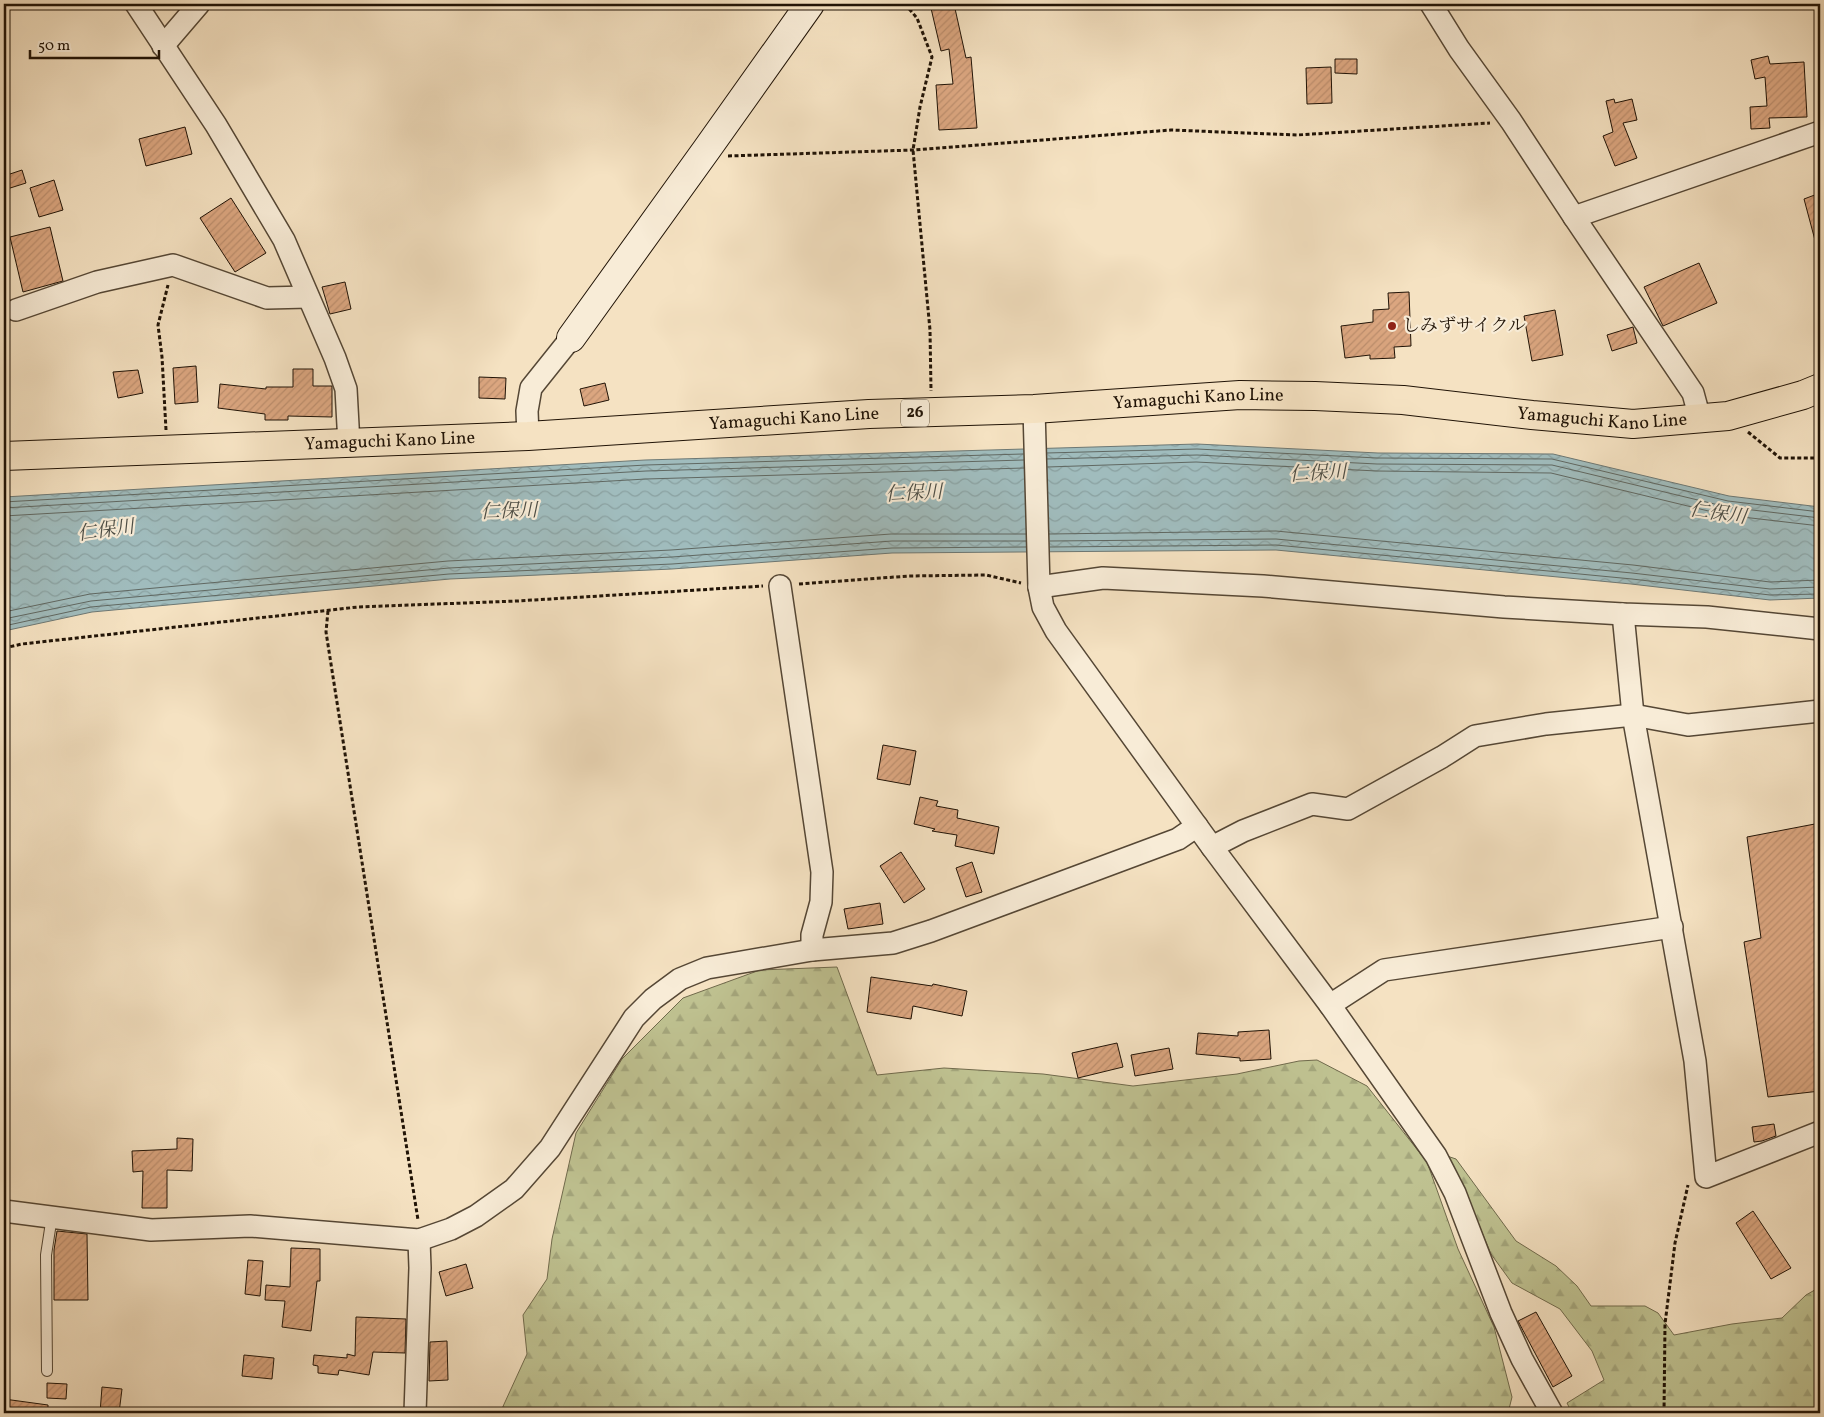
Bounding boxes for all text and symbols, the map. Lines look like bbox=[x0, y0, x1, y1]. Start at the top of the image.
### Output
scale bar bbox=[30, 28, 159, 60]
text: 50 m bbox=[38, 36, 70, 57]
place label: しみずサイクル bbox=[1402, 314, 1526, 339]
marker: しみずサイクル bbox=[1386, 320, 1398, 332]
street label: Yamaguchi Kano Line bbox=[1112, 382, 1284, 416]
road number: 26 bbox=[901, 399, 929, 426]
street label: Yamaguchi Kano Line bbox=[708, 401, 880, 437]
street label: Yamaguchi Kano Line bbox=[1516, 401, 1688, 437]
street label: Yamaguchi Kano Line bbox=[304, 426, 475, 457]
water label: 仁保川 bbox=[1289, 459, 1349, 488]
water label: 仁保川 bbox=[885, 479, 945, 508]
water label: 仁保川 bbox=[1688, 497, 1750, 531]
water label: 仁保川 bbox=[480, 498, 540, 526]
water label: 仁保川 bbox=[76, 514, 138, 548]

